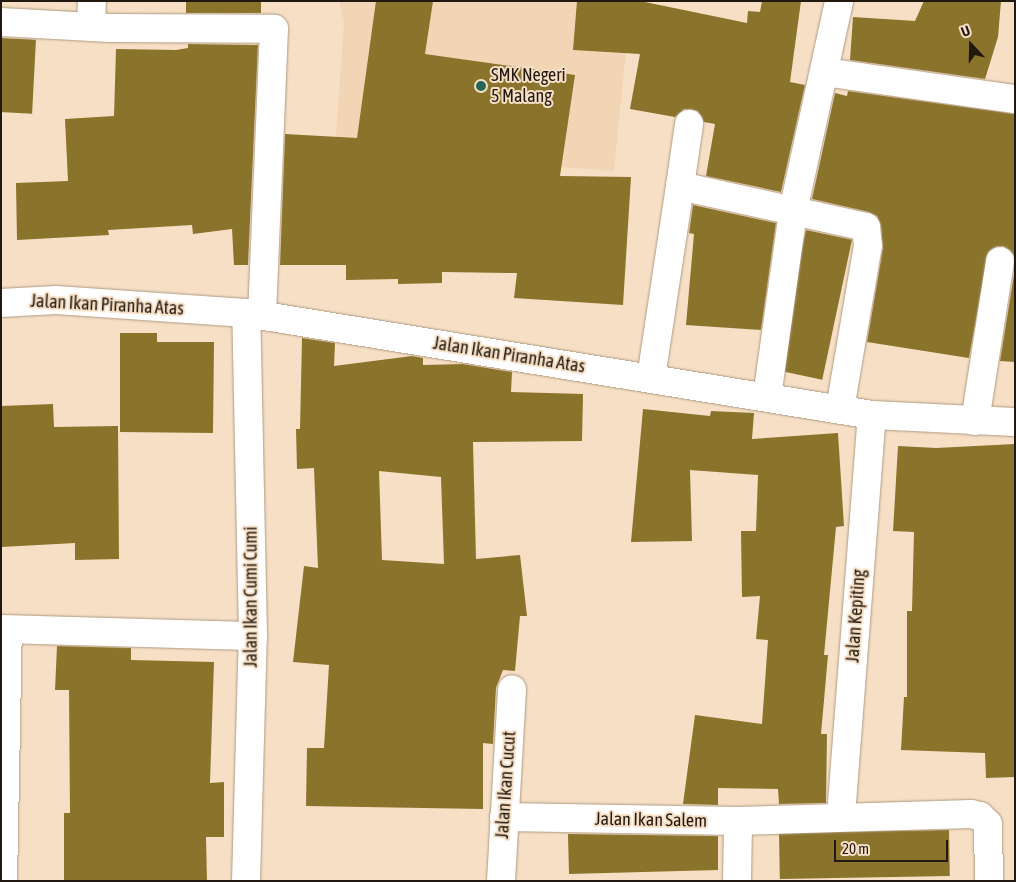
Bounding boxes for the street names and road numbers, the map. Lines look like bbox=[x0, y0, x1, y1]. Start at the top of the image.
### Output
street label: Jalan Ikan Piranha Atas bbox=[30, 290, 184, 320]
street label: Jalan Ikan Piranha Atas bbox=[432, 332, 586, 378]
street label: Jalan Ikan Cumi Cumi bbox=[240, 527, 262, 667]
street label: Jalan Kepiting bbox=[842, 569, 870, 663]
street label: Jalan Ikan Cucut bbox=[491, 730, 521, 840]
street label: Jalan Ikan Salem bbox=[595, 808, 707, 832]

